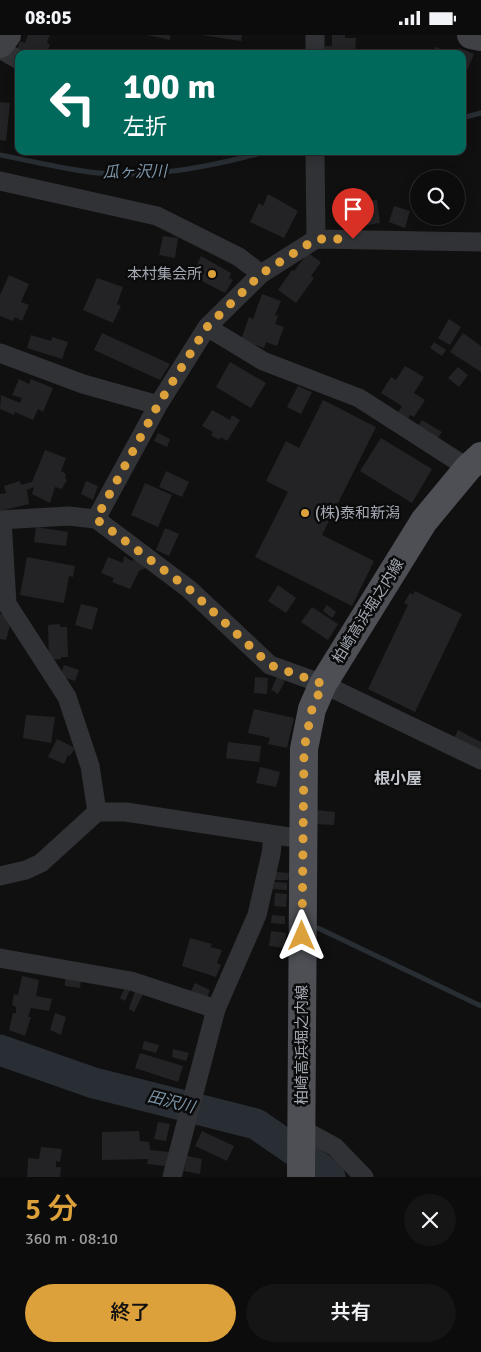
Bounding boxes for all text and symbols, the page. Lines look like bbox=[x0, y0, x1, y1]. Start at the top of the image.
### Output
text: 08:05 bbox=[25, 6, 72, 30]
text: 100 m bbox=[123, 65, 216, 108]
icon: left bbox=[40, 70, 105, 135]
text: 左折 bbox=[123, 113, 167, 140]
water label: 瓜ヶ沢川 bbox=[103, 161, 169, 183]
map controls bbox=[410, 170, 465, 225]
button: search bbox=[410, 170, 465, 225]
pin bbox=[332, 188, 374, 239]
icon: arrive bbox=[339, 195, 367, 223]
place label: 本村集会所 bbox=[127, 265, 202, 283]
marker: 本村集会所 bbox=[206, 268, 218, 280]
place label: (株)泰和新潟 bbox=[315, 504, 400, 522]
marker: (株)泰和新潟 bbox=[299, 507, 311, 519]
street label: 柏崎高浜堀之内線 bbox=[329, 555, 407, 667]
district label: 根小屋 bbox=[374, 769, 422, 789]
position arrow bbox=[275, 909, 327, 961]
street label: 柏崎高浜堀之内線 bbox=[293, 985, 311, 1105]
water label: 田沢川 bbox=[145, 1086, 199, 1118]
text: 5 分 bbox=[25, 1191, 78, 1228]
button: close bbox=[404, 1194, 456, 1246]
text: 360 m · 08:10 bbox=[25, 1229, 118, 1249]
button: 終了 bbox=[25, 1284, 236, 1342]
button: 共有 bbox=[246, 1284, 456, 1342]

